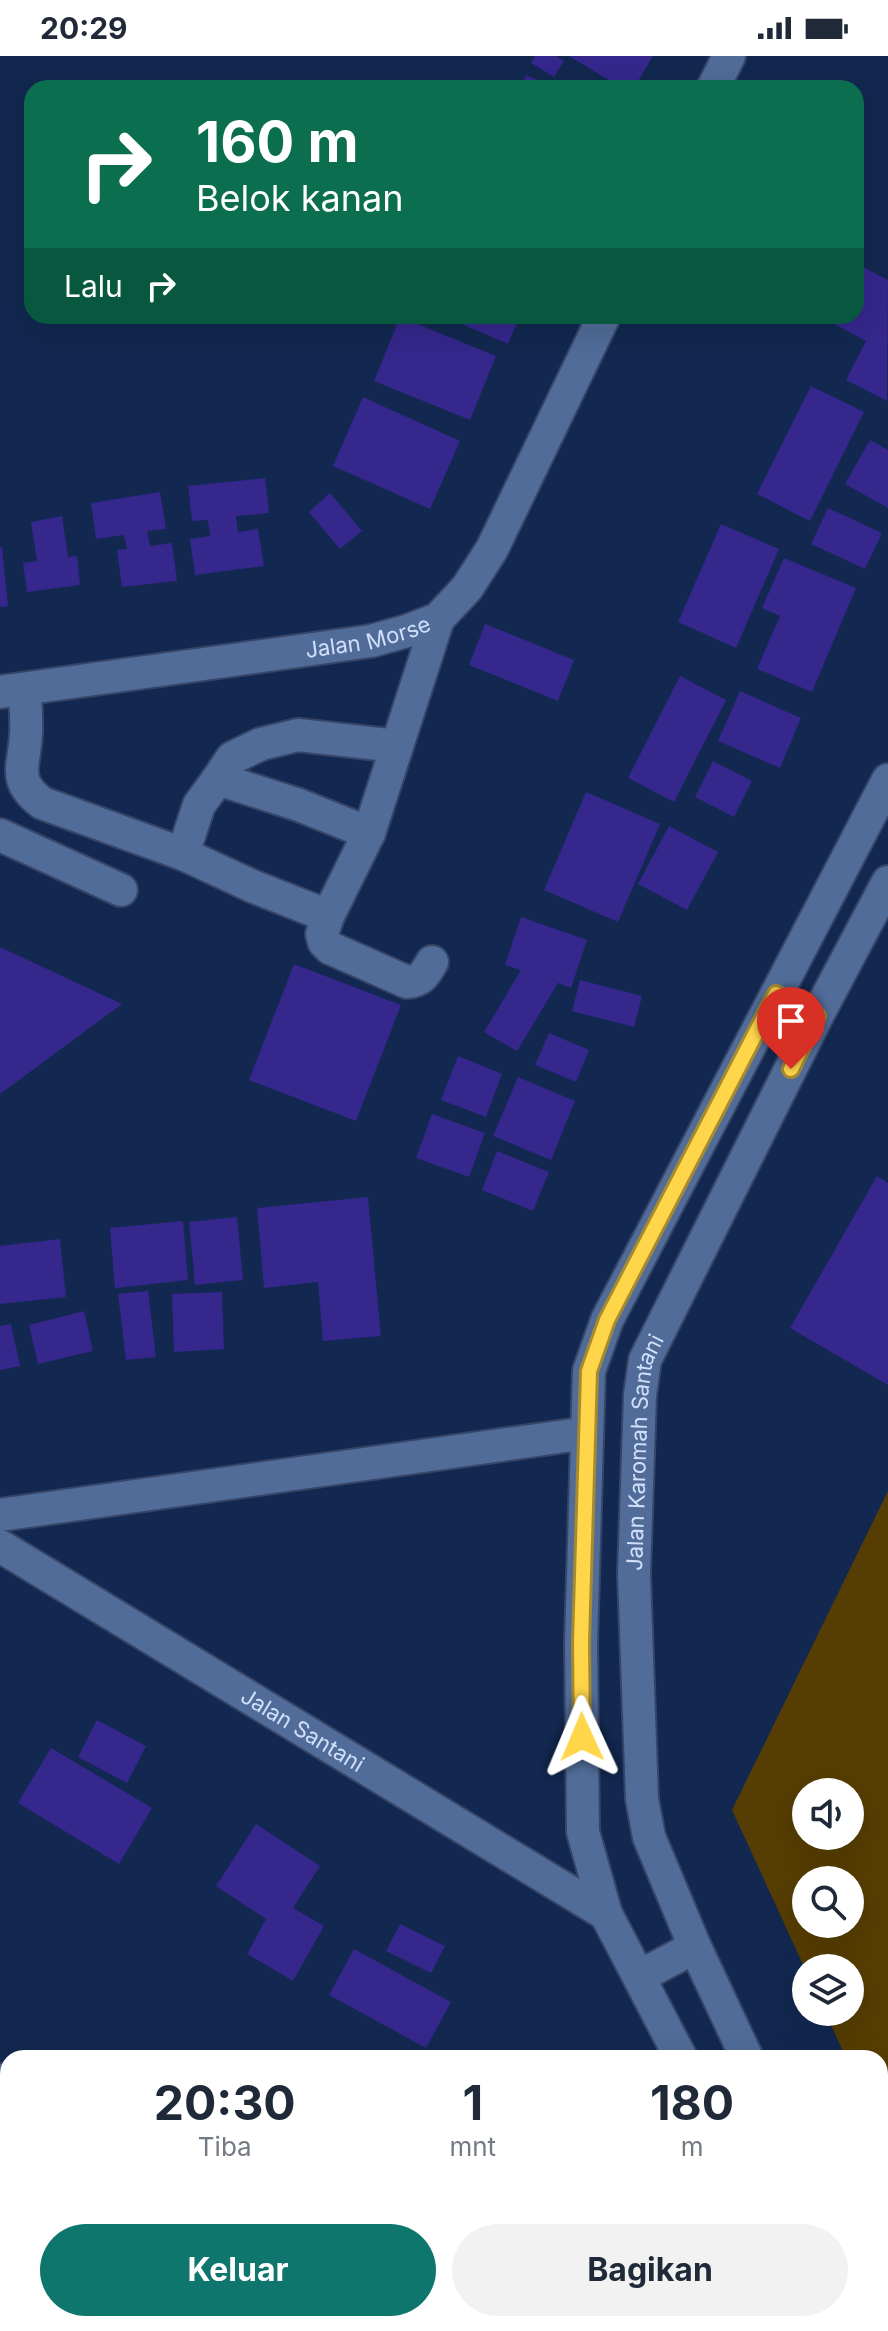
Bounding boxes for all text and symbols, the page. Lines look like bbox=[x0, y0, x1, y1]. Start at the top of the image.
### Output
text: 20:29 bbox=[40, 10, 128, 46]
text: 160 m bbox=[196, 108, 359, 176]
icon: right bbox=[64, 112, 168, 216]
text: Belok kanan bbox=[196, 176, 403, 220]
icon: right bbox=[139, 264, 183, 308]
text: Lalu bbox=[64, 268, 123, 304]
street label: Jalan Morse bbox=[304, 610, 434, 663]
pin bbox=[757, 987, 825, 1069]
icon: arrive bbox=[769, 999, 813, 1043]
street label: Jalan Karomah Santani bbox=[621, 1330, 669, 1571]
street label: Jalan Santani bbox=[236, 1682, 369, 1777]
position arrow bbox=[540, 1695, 624, 1779]
map controls bbox=[792, 1778, 864, 2026]
button: sound bbox=[792, 1778, 864, 1850]
button: search bbox=[792, 1866, 864, 1938]
button: layers bbox=[792, 1954, 864, 2026]
text: 20:30 bbox=[154, 2073, 296, 2132]
text: 1 bbox=[462, 2073, 483, 2132]
text: 180 bbox=[650, 2073, 734, 2132]
text: Tiba bbox=[198, 2131, 252, 2162]
text: mnt bbox=[449, 2131, 496, 2162]
text: m bbox=[681, 2131, 703, 2162]
button: Keluar bbox=[40, 2224, 436, 2316]
button: Bagikan bbox=[452, 2224, 848, 2316]

